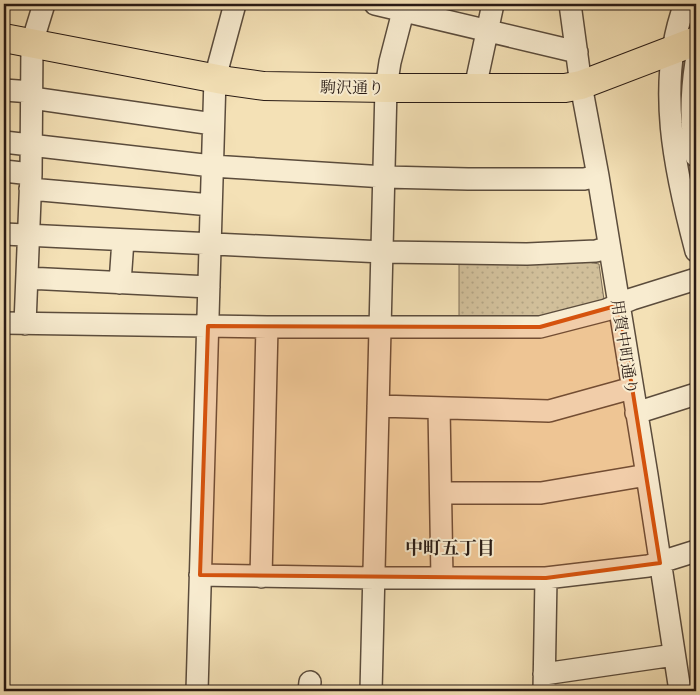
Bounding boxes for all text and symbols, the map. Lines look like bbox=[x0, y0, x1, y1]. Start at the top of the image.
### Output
street label: 駒沢通り bbox=[320, 76, 384, 100]
street label: 用賀中町通り bbox=[606, 298, 642, 396]
district label: 中町五丁目 bbox=[405, 536, 495, 561]

